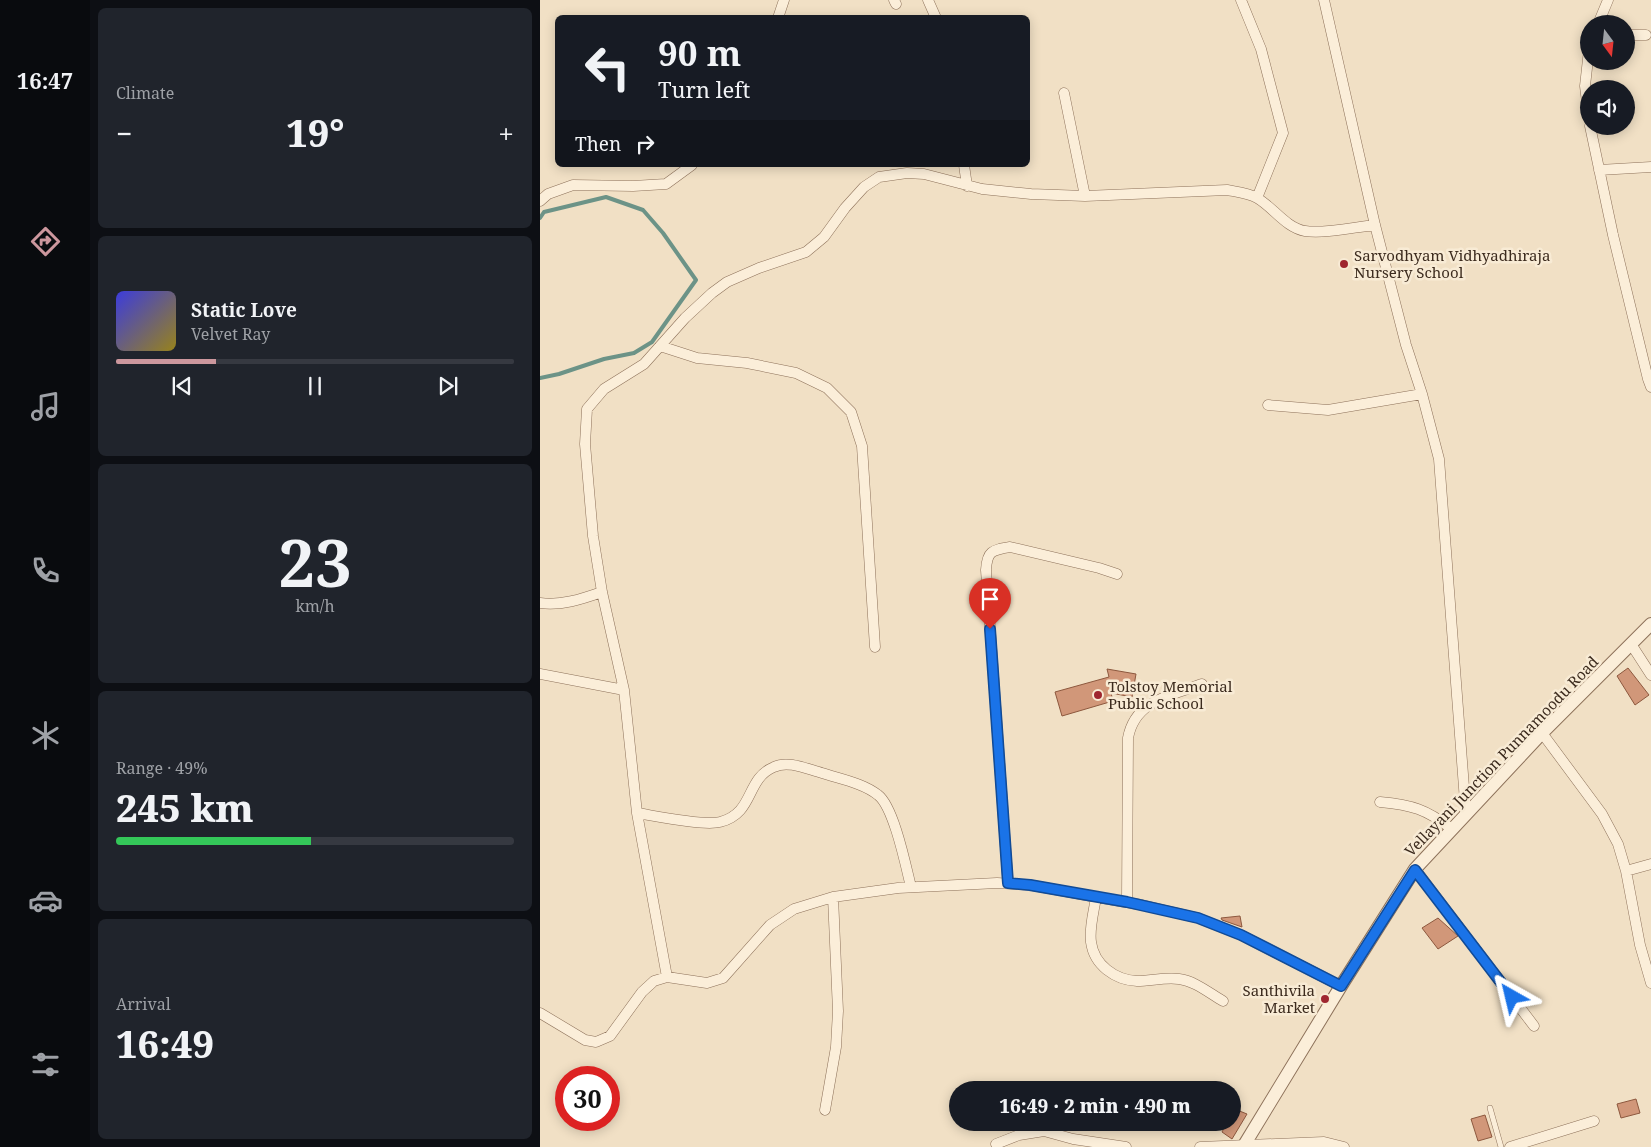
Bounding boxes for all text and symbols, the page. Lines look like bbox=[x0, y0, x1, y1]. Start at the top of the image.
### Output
north arrow bbox=[1580, 15, 1635, 70]
map controls bbox=[1580, 15, 1635, 135]
text: 90 m bbox=[658, 29, 741, 76]
icon: left bbox=[575, 35, 640, 100]
text: 16:47 bbox=[17, 65, 73, 95]
text: Turn left bbox=[658, 74, 750, 104]
button: sound bbox=[1580, 80, 1635, 135]
text: Climate bbox=[116, 82, 174, 104]
text: 19° bbox=[286, 106, 344, 158]
text: − bbox=[116, 114, 132, 152]
text: + bbox=[498, 114, 514, 152]
icon: right bbox=[631, 130, 659, 158]
text: Then bbox=[575, 131, 621, 157]
icon: directions bbox=[28, 224, 63, 259]
place label: Sarvodhyam Vidhyadhiraja Nursery School bbox=[1354, 245, 1550, 282]
marker: Sarvodhyam Vidhyadhiraja Nursery School bbox=[1338, 258, 1350, 270]
text: Static Love bbox=[191, 297, 297, 323]
text: Velvet Ray bbox=[191, 323, 270, 345]
icon: previous bbox=[168, 372, 196, 400]
icon: pause bbox=[301, 372, 329, 400]
icon: next bbox=[434, 372, 462, 400]
icon: music bbox=[28, 389, 63, 424]
text: 23 bbox=[278, 518, 352, 606]
icon: phone bbox=[28, 553, 63, 588]
pin bbox=[969, 578, 1011, 629]
icon: arrive bbox=[976, 585, 1004, 613]
text: km/h bbox=[295, 595, 335, 617]
street label: Vellayani Junction Punnamoodu Road bbox=[1400, 652, 1602, 860]
place label: Tolstoy Memorial Public School bbox=[1108, 676, 1233, 713]
marker: Tolstoy Memorial Public School bbox=[1092, 689, 1104, 701]
icon: climate bbox=[28, 718, 63, 753]
text: Range · 49% bbox=[116, 757, 208, 779]
text: 245 km bbox=[116, 781, 254, 833]
icon: car bbox=[28, 883, 63, 918]
position arrow bbox=[1485, 970, 1537, 1022]
place label: Santhivila Market bbox=[1243, 980, 1315, 1017]
text: Arrival bbox=[116, 993, 171, 1015]
marker: Santhivila Market bbox=[1319, 993, 1331, 1005]
text: 16:49 bbox=[116, 1017, 214, 1069]
icon: filters bbox=[28, 1047, 63, 1082]
speed limit sign: 30 bbox=[555, 1066, 620, 1131]
text: 16:49 · 2 min · 490 m bbox=[999, 1093, 1191, 1119]

